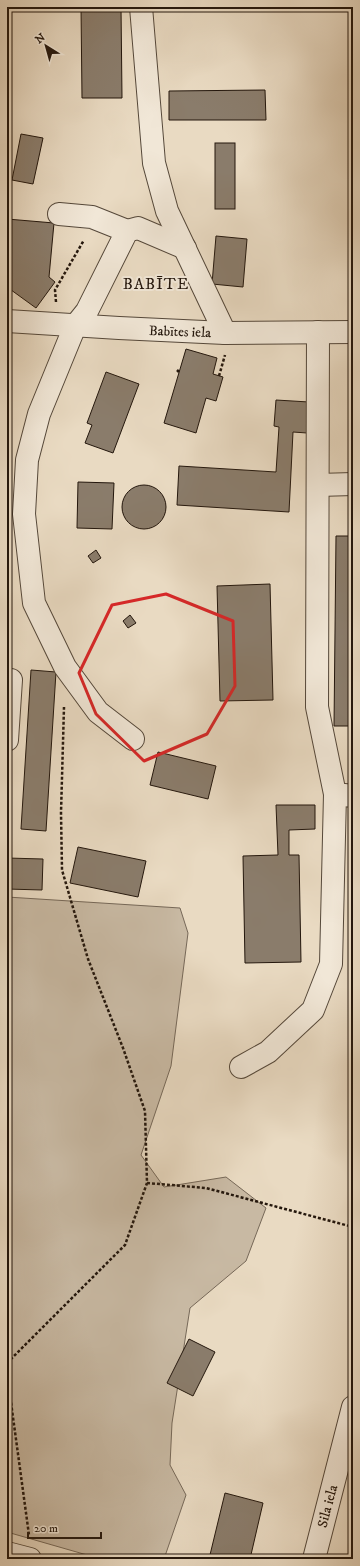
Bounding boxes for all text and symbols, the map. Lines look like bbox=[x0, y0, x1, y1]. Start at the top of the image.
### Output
north arrow bbox=[26, 26, 66, 66]
text: N bbox=[33, 31, 48, 47]
district label: BABĪTE bbox=[123, 274, 189, 294]
street label: Babītes iela bbox=[148, 322, 212, 342]
street label: Sila iela bbox=[314, 1483, 342, 1530]
scale bar bbox=[28, 1514, 101, 1540]
text: 20 m bbox=[34, 1521, 58, 1536]

